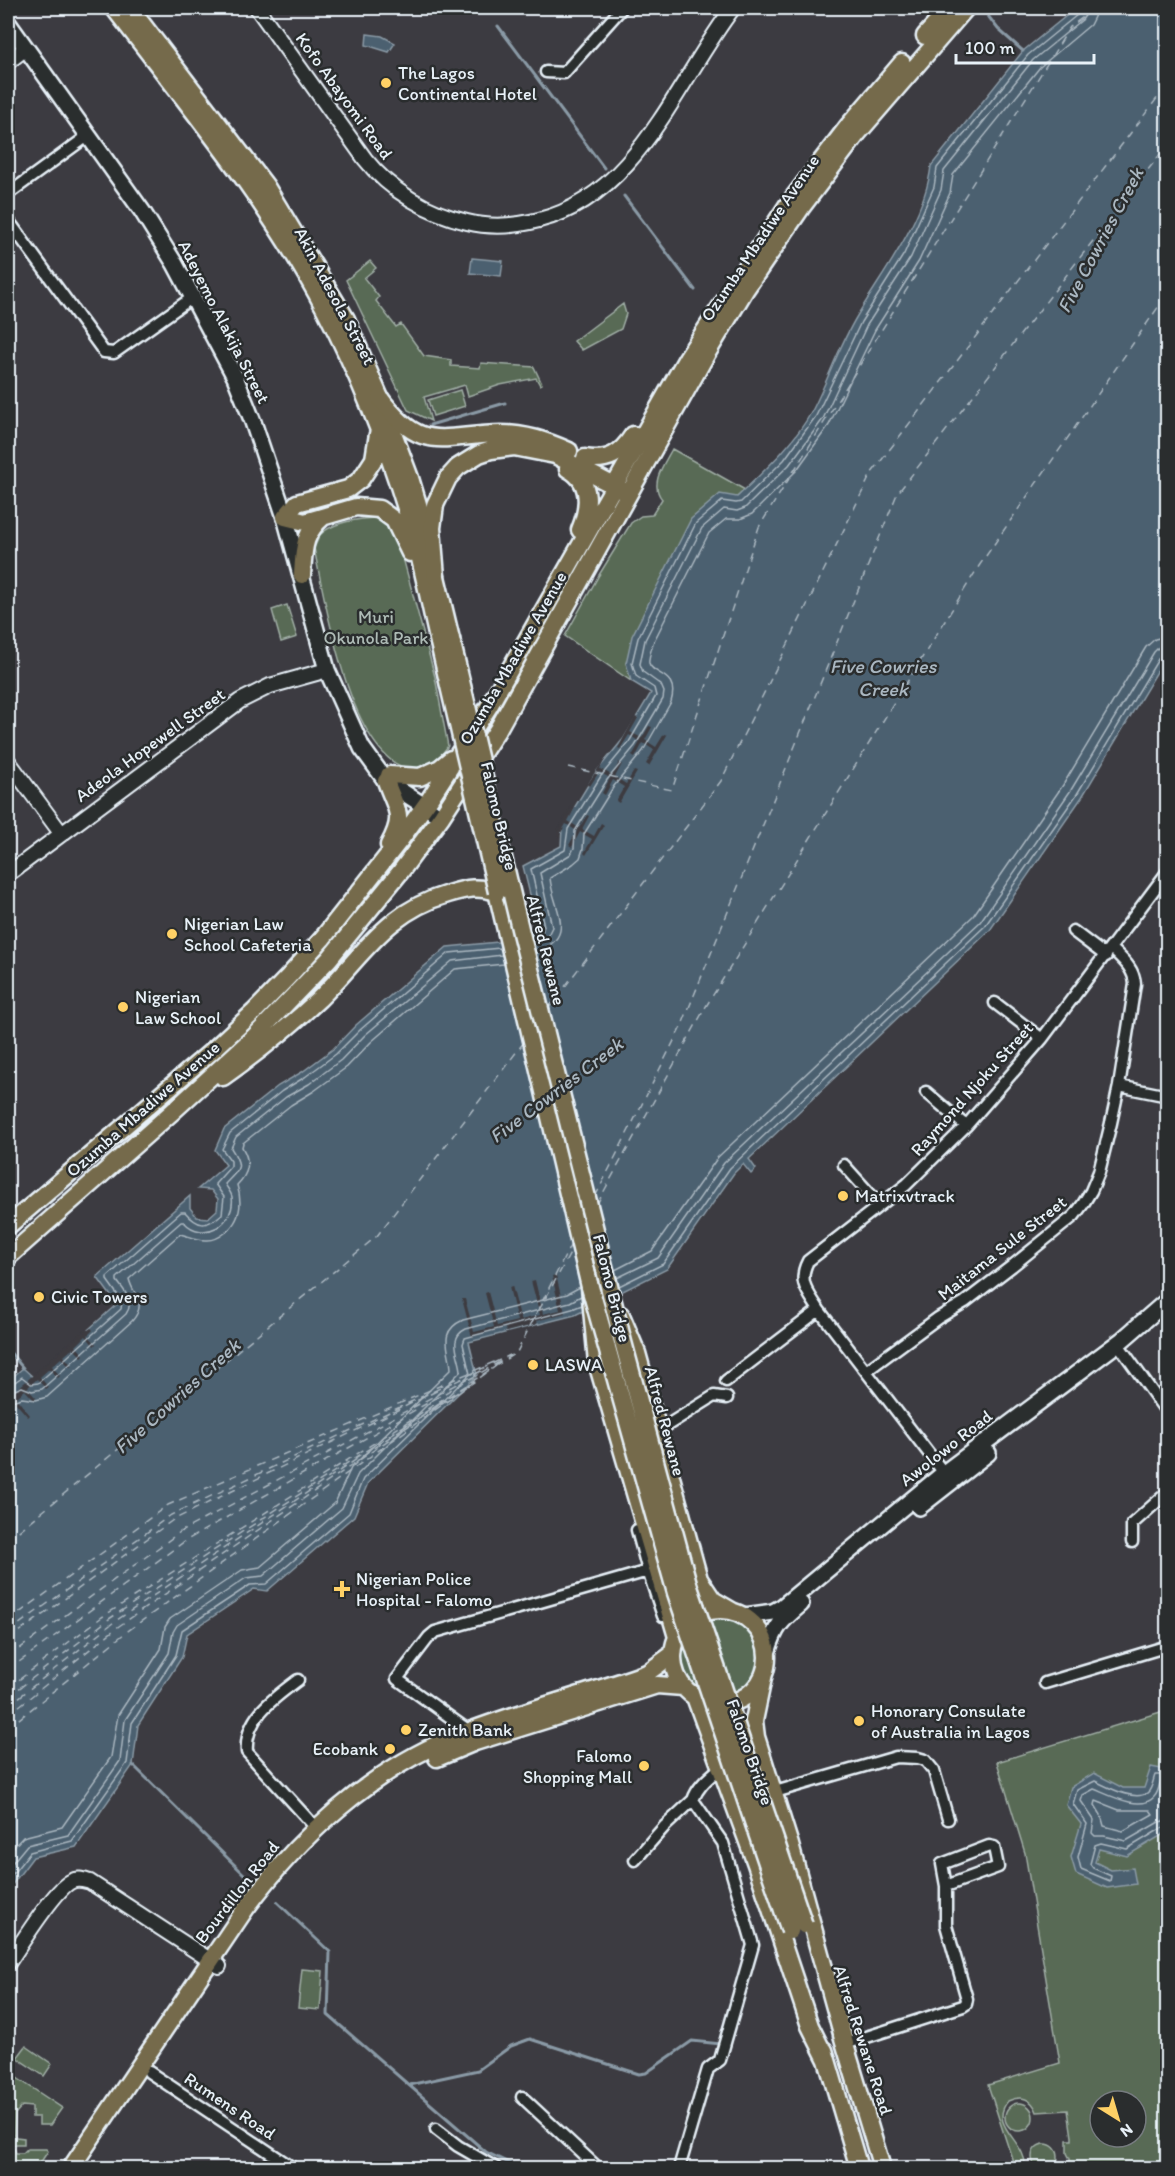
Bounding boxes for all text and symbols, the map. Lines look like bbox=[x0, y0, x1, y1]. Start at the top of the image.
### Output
scale bar bbox=[956, 27, 1094, 65]
street label: Kofo Abayomi Road bbox=[291, 28, 398, 164]
text: 100 m bbox=[965, 37, 1015, 59]
place label: The Lagos Continental Hotel bbox=[398, 62, 537, 105]
marker: The Lagos Continental Hotel bbox=[379, 76, 393, 90]
street label: Ozumba Mbadiwe Avenue bbox=[696, 150, 824, 326]
water label: Five Cowries Creek bbox=[1052, 162, 1149, 317]
street label: Akin Adesola Street bbox=[289, 223, 381, 369]
street label: Adeyemo Alakija Street bbox=[173, 237, 275, 408]
street label: Ozumba Mbadiwe Avenue bbox=[454, 567, 572, 749]
park label: Muri Okunola Park bbox=[324, 606, 428, 649]
water label: Five Cowries Creek bbox=[830, 654, 937, 701]
street label: Adeola Hopewell Street bbox=[71, 683, 229, 807]
street label: Falomo Bridge bbox=[476, 759, 522, 873]
street label: Alfred Rewane bbox=[522, 893, 570, 1007]
place label: Nigerian Law School Cafeteria bbox=[184, 913, 312, 956]
marker: Nigerian Law School Cafeteria bbox=[165, 927, 179, 941]
place label: Nigerian Law School bbox=[135, 986, 221, 1029]
marker: Nigerian Law School bbox=[116, 1000, 130, 1014]
street label: Raymond Njoku Street bbox=[906, 1017, 1038, 1161]
water label: Five Cowries Creek bbox=[484, 1031, 629, 1148]
street label: Ozumba Mbadiwe Avenue bbox=[62, 1036, 224, 1182]
place label: Matrixvtrack bbox=[855, 1185, 955, 1207]
marker: Matrixvtrack bbox=[836, 1189, 850, 1203]
street label: Maitama Sule Street bbox=[933, 1191, 1071, 1305]
street label: Falomo Bridge bbox=[588, 1232, 636, 1344]
place label: Civic Towers bbox=[51, 1286, 148, 1308]
marker: Civic Towers bbox=[32, 1290, 46, 1304]
water label: Five Cowries Creek bbox=[109, 1332, 246, 1459]
place label: LASWA bbox=[545, 1354, 603, 1376]
marker: LASWA bbox=[526, 1358, 540, 1372]
street label: Alfred Rewane bbox=[640, 1364, 690, 1478]
street label: Awolowo Road bbox=[895, 1405, 997, 1491]
place label: Nigerian Police Hospital - Falomo bbox=[356, 1568, 492, 1611]
marker: Nigerian Police Hospital - Falomo bbox=[333, 1580, 351, 1598]
street label: Falomo Bridge bbox=[722, 1696, 778, 1808]
place label: Honorary Consulate of Australia in Lagos bbox=[871, 1700, 1030, 1743]
marker: Honorary Consulate of Australia in Lagos bbox=[852, 1714, 866, 1728]
place label: Zenith Bank bbox=[418, 1719, 512, 1741]
marker: Zenith Bank bbox=[399, 1723, 413, 1737]
place label: Ecobank bbox=[313, 1738, 379, 1760]
marker: Ecobank bbox=[383, 1742, 397, 1756]
place label: Falomo Shopping Mall bbox=[523, 1745, 632, 1788]
marker: Falomo Shopping Mall bbox=[637, 1759, 651, 1773]
street label: Bourdillon Road bbox=[190, 1836, 284, 1948]
street label: Alfred Rewane Road bbox=[828, 1962, 898, 2118]
street label: Rumens Road bbox=[180, 2067, 280, 2145]
north arrow bbox=[1088, 2089, 1148, 2149]
text: N bbox=[1117, 2120, 1137, 2141]

